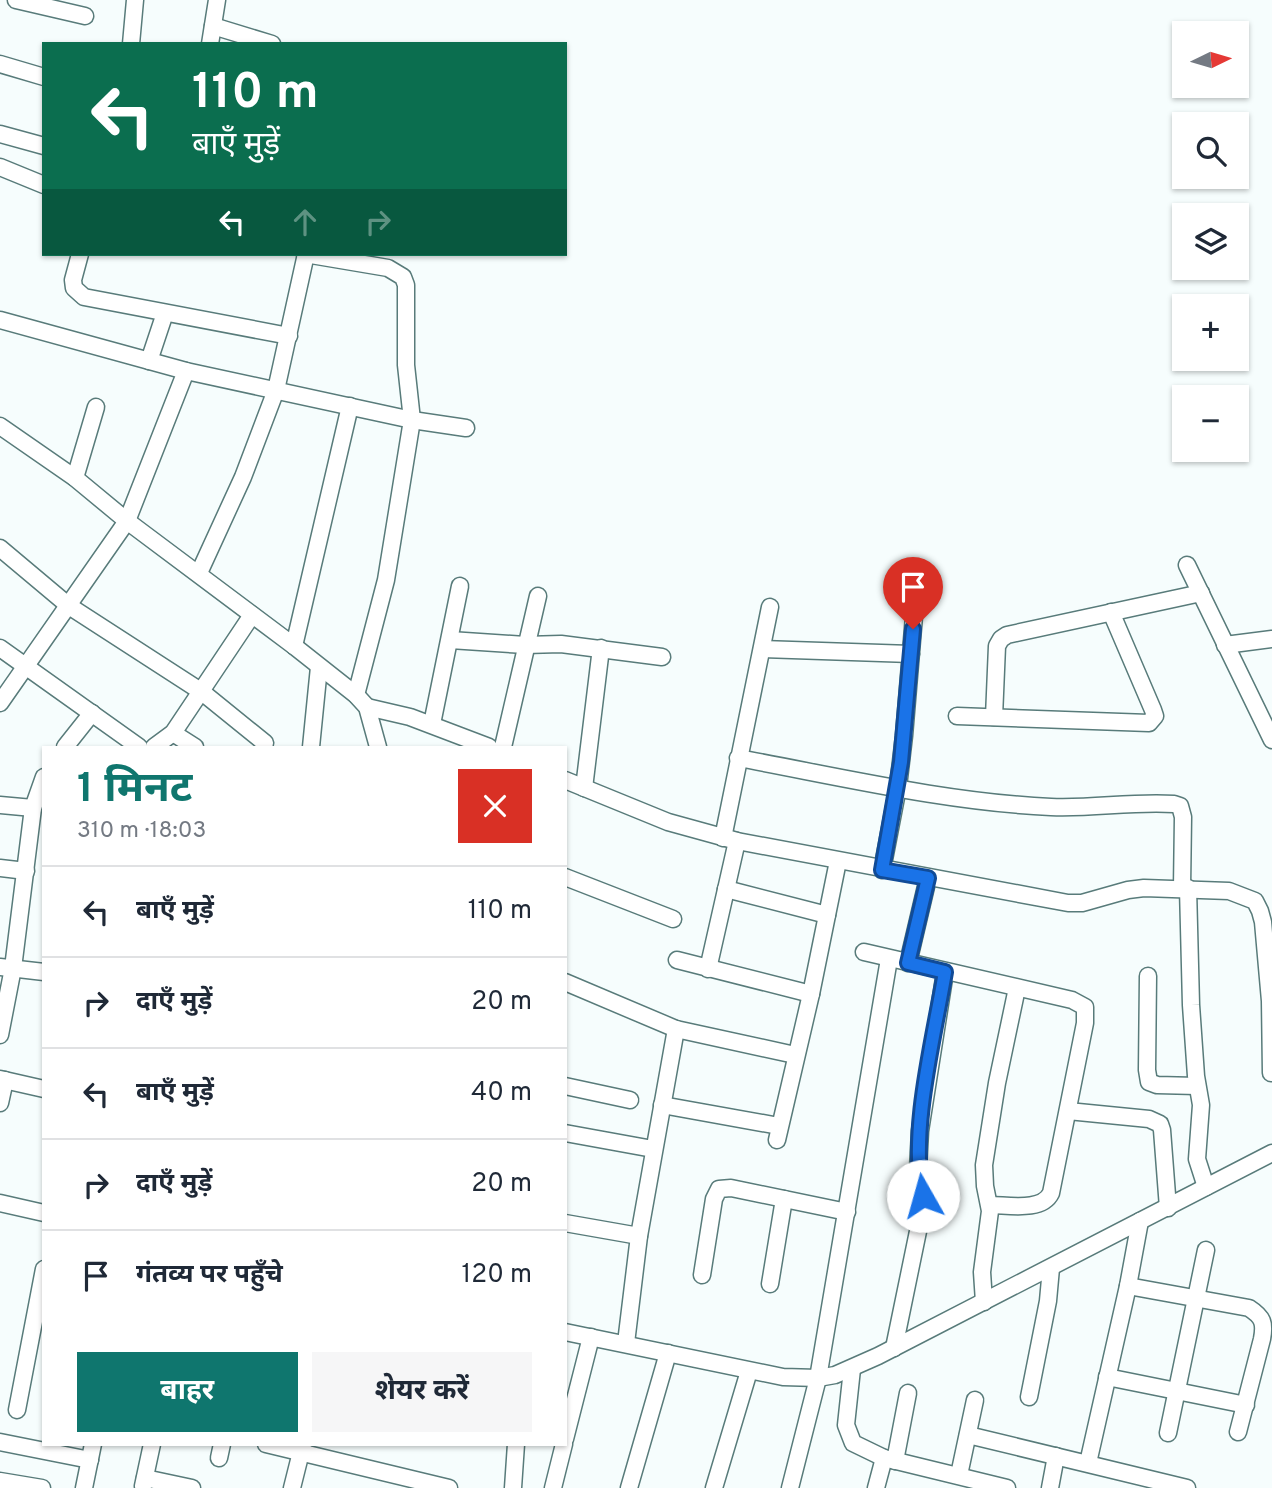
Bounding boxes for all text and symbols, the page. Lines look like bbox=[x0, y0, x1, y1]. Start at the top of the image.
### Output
north arrow bbox=[1172, 21, 1250, 98]
map controls bbox=[1172, 21, 1249, 462]
text: 110 m bbox=[192, 64, 319, 126]
icon: left bbox=[77, 70, 168, 161]
button: search bbox=[1172, 112, 1249, 189]
text: बाएँ मुड़ें bbox=[192, 126, 280, 166]
icon: left bbox=[213, 203, 251, 241]
icon: ahead bbox=[286, 203, 324, 241]
icon: right bbox=[359, 203, 397, 241]
button: layers bbox=[1172, 203, 1249, 280]
button: + bbox=[1172, 294, 1249, 371]
button: − bbox=[1172, 385, 1249, 462]
pin bbox=[883, 557, 943, 629]
icon: arrive bbox=[894, 568, 932, 606]
text: 1 मिनट bbox=[77, 764, 192, 817]
button: close bbox=[458, 769, 532, 843]
text: 310 m · 18:03 bbox=[77, 817, 206, 846]
icon: left bbox=[77, 893, 115, 931]
text: बाएँ मुड़ें bbox=[136, 895, 214, 928]
text: 110 m bbox=[468, 895, 532, 928]
icon: right bbox=[77, 984, 115, 1022]
text: दाएँ मुड़ें bbox=[136, 986, 212, 1019]
text: 20 m bbox=[471, 986, 532, 1019]
icon: left bbox=[77, 1075, 115, 1113]
text: बाएँ मुड़ें bbox=[136, 1077, 214, 1110]
text: 40 m bbox=[471, 1077, 532, 1110]
position arrow bbox=[886, 1159, 960, 1233]
icon: right bbox=[77, 1166, 115, 1204]
text: दाएँ मुड़ें bbox=[136, 1168, 212, 1201]
text: 20 m bbox=[471, 1168, 532, 1201]
icon: arrive bbox=[77, 1257, 115, 1295]
text: गंतव्य पर पहुँचे bbox=[136, 1259, 283, 1292]
text: 120 m bbox=[462, 1259, 532, 1292]
button: बाहर bbox=[77, 1352, 298, 1432]
button: शेयर करें bbox=[312, 1352, 532, 1432]

